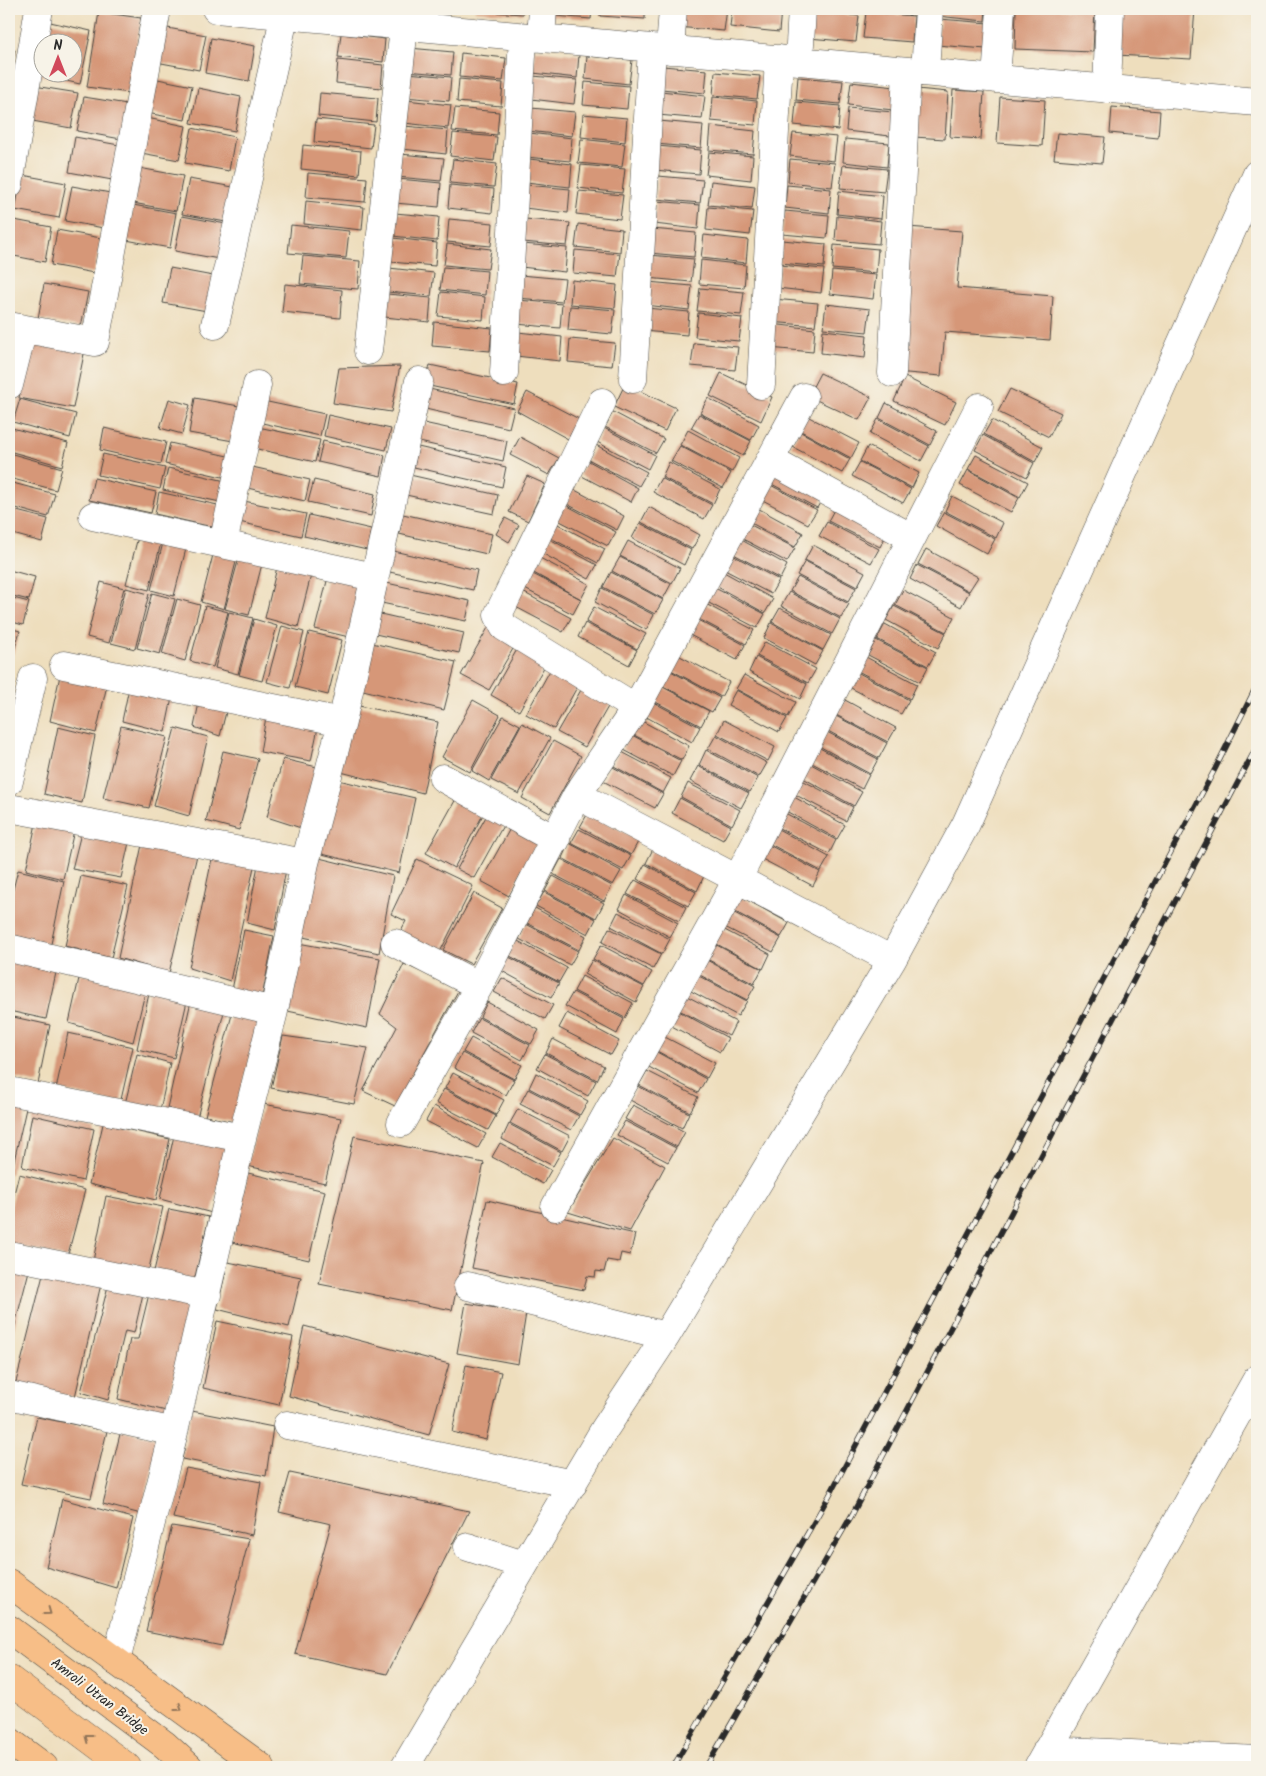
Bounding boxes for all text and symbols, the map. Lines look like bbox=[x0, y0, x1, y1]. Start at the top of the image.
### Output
north arrow bbox=[32, 32, 82, 82]
text: N bbox=[54, 35, 63, 57]
one-way arrow bbox=[42, 1606, 51, 1614]
street label: Amroli Utran Bridge bbox=[46, 1653, 154, 1741]
one-way arrow bbox=[173, 1702, 182, 1710]
one-way arrow bbox=[84, 1735, 94, 1744]

